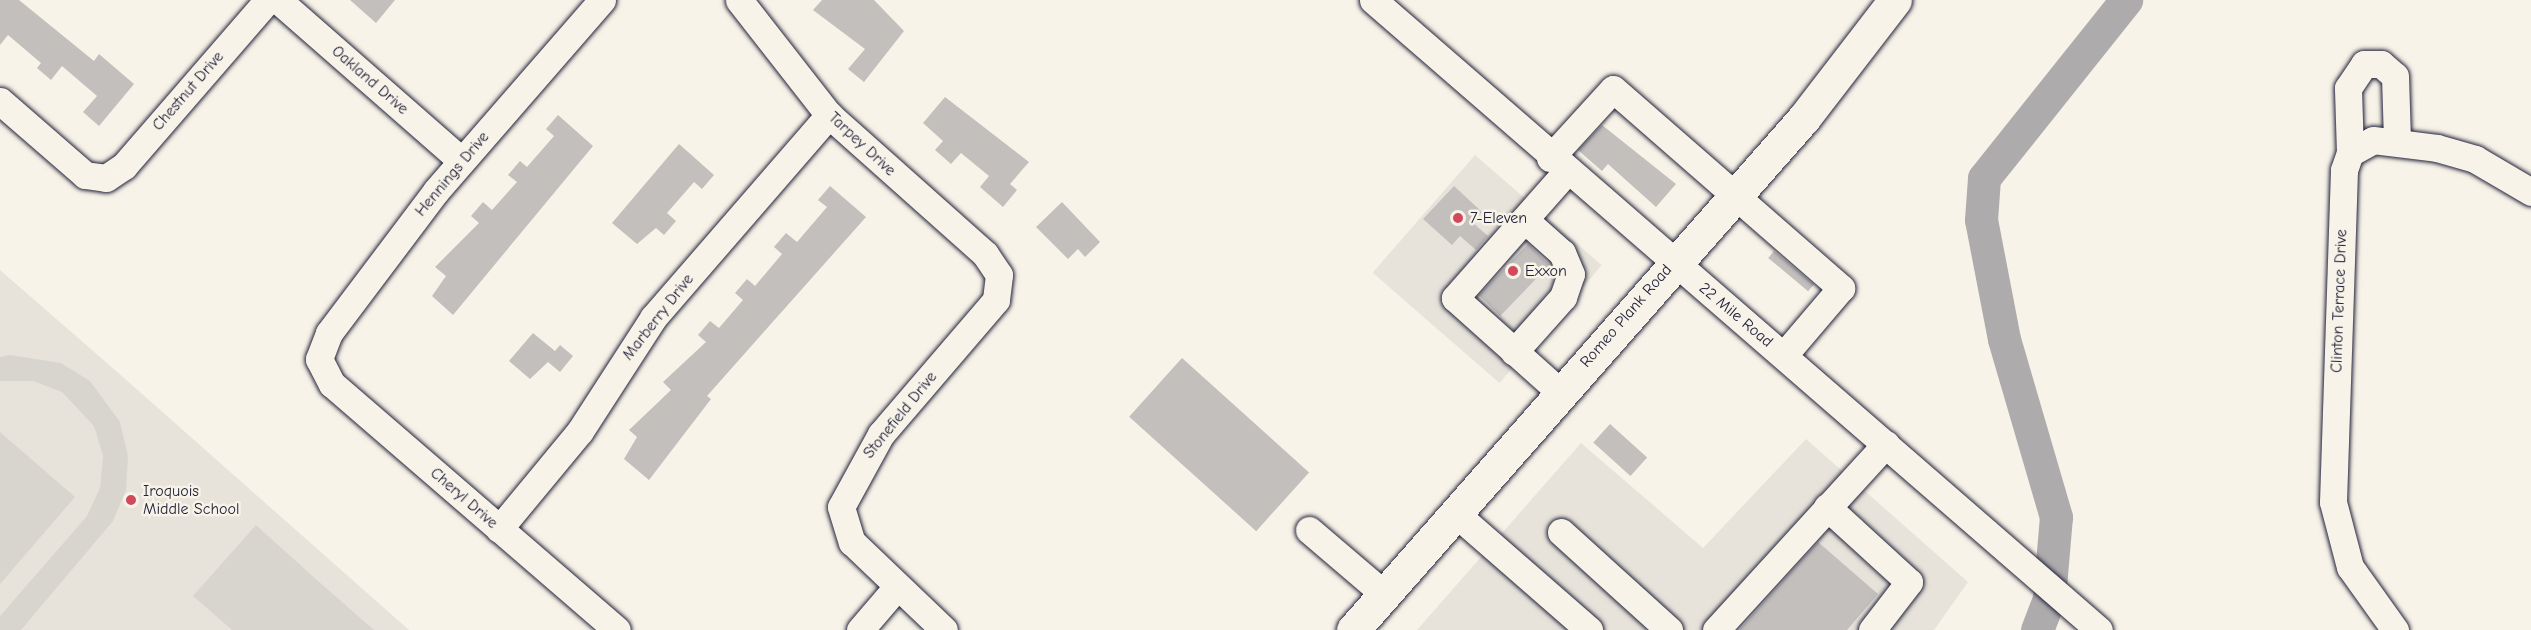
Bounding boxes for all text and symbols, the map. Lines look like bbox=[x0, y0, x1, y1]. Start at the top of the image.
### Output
street label: Oakland Drive bbox=[328, 42, 412, 118]
street label: Chestnut Drive bbox=[148, 47, 228, 135]
street label: Tarpey Drive bbox=[824, 108, 900, 180]
street label: Hennings Drive bbox=[411, 128, 493, 220]
place label: 7-Eleven bbox=[1470, 208, 1527, 228]
marker: 7-Eleven bbox=[1451, 211, 1465, 225]
street label: Clinton Terrace Drive bbox=[2327, 229, 2351, 373]
place label: Exxon bbox=[1525, 261, 1567, 281]
street label: Romeo Plank Road bbox=[1576, 261, 1676, 371]
marker: Exxon bbox=[1506, 264, 1520, 278]
street label: Marberry Drive bbox=[618, 270, 698, 364]
street label: 22 Mile Road bbox=[1695, 279, 1777, 351]
street label: Stonefield Drive bbox=[859, 368, 941, 462]
street label: Cheryl Drive bbox=[426, 463, 502, 533]
place label: Iroquois Middle School bbox=[143, 481, 239, 519]
marker: Iroquois Middle School bbox=[124, 493, 138, 507]

